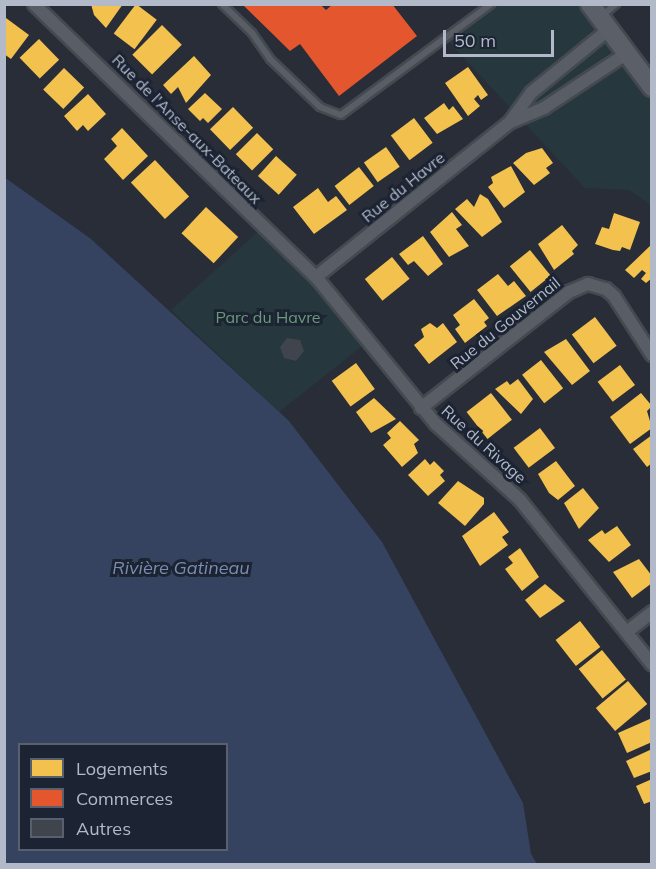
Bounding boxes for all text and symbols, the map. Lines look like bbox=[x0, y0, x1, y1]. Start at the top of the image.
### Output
scale bar bbox=[446, 18, 557, 56]
text: 50 m bbox=[454, 29, 496, 52]
street label: Rue de l'Anse-aux-Bateaux bbox=[108, 50, 266, 208]
street label: Rue du Havre bbox=[358, 148, 448, 226]
street label: Rue du Gouvernail bbox=[446, 273, 564, 373]
park label: Parc du Havre bbox=[215, 307, 321, 327]
street label: Rue du Rivage bbox=[438, 401, 530, 487]
water label: Rivière Gatineau bbox=[112, 557, 250, 579]
legend bbox=[18, 743, 228, 851]
text: Logements bbox=[76, 757, 168, 780]
text: Commerces bbox=[76, 787, 173, 810]
text: Autres bbox=[76, 817, 131, 840]

